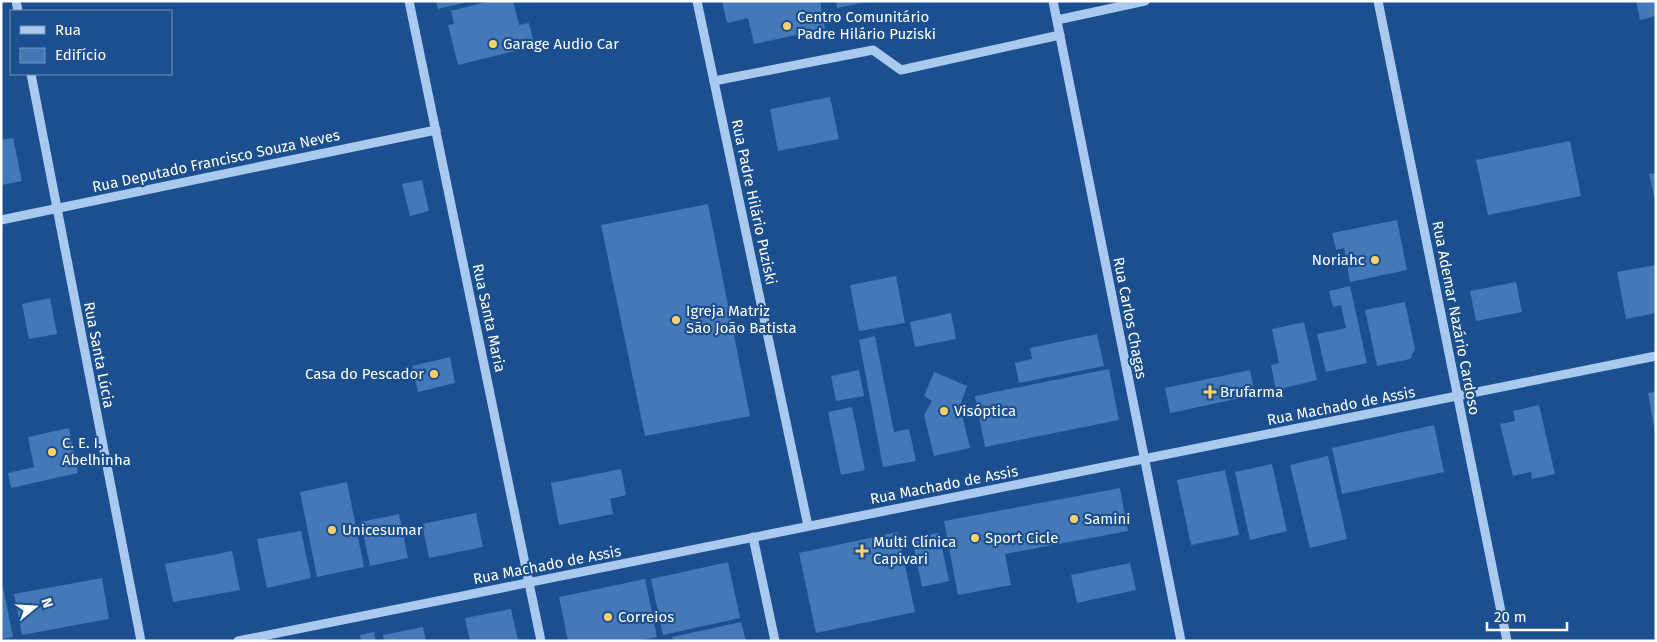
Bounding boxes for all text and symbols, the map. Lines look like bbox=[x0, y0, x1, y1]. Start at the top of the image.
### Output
place label: Centro Comunitário Padre Hilário Puziski bbox=[797, 8, 936, 43]
legend bbox=[10, 10, 172, 75]
marker: Centro Comunitário Padre Hilário Puziski bbox=[781, 20, 793, 32]
text: Rua bbox=[55, 21, 81, 39]
place label: Garage Audio Car bbox=[503, 35, 619, 53]
marker: Garage Audio Car bbox=[487, 38, 499, 50]
text: Edifício bbox=[55, 46, 106, 64]
street label: Rua Padre Hilário Puziski bbox=[728, 118, 780, 286]
street label: Rua Deputado Francisco Souza Neves bbox=[91, 126, 341, 196]
street label: Rua Ademar Nazário Cardoso bbox=[1428, 219, 1484, 417]
place label: Noriahc bbox=[1312, 251, 1365, 269]
marker: Noriahc bbox=[1369, 254, 1381, 266]
street label: Rua Carlos Chagas bbox=[1109, 256, 1151, 380]
street label: Rua Santa Maria bbox=[469, 262, 509, 374]
street label: Rua Santa Lúcia bbox=[80, 300, 118, 410]
place label: Igreja Matriz São João Batista bbox=[686, 302, 797, 337]
marker: Igreja Matriz São João Batista bbox=[670, 314, 682, 326]
place label: Casa do Pescador bbox=[305, 365, 424, 383]
marker: Casa do Pescador bbox=[428, 368, 440, 380]
place label: Brufarma bbox=[1220, 383, 1283, 401]
street label: Rua Machado de Assis bbox=[1265, 383, 1417, 429]
marker: Brufarma bbox=[1204, 386, 1216, 398]
place label: Visóptica bbox=[954, 402, 1016, 420]
marker: Visóptica bbox=[938, 405, 950, 417]
place label: C. E. I. Abelhinha bbox=[62, 434, 131, 469]
marker: C. E. I. Abelhinha bbox=[46, 446, 58, 458]
street label: Rua Machado de Assis bbox=[868, 462, 1020, 508]
place label: Samini bbox=[1084, 510, 1130, 528]
marker: Samini bbox=[1068, 513, 1080, 525]
place label: Unicesumar bbox=[342, 521, 423, 539]
marker: Unicesumar bbox=[326, 524, 338, 536]
place label: Sport Cicle bbox=[985, 529, 1058, 547]
marker: Sport Cicle bbox=[969, 532, 981, 544]
place label: Multi Clínica Capivari bbox=[873, 533, 957, 568]
street label: Rua Machado de Assis bbox=[471, 542, 623, 588]
marker: Multi Clínica Capivari bbox=[855, 544, 869, 558]
north arrow bbox=[10, 582, 60, 632]
text: N bbox=[37, 596, 56, 610]
scale bar bbox=[1487, 600, 1567, 632]
place label: Correios bbox=[618, 608, 674, 626]
text: 20 m bbox=[1494, 608, 1527, 626]
marker: Correios bbox=[602, 611, 614, 623]

